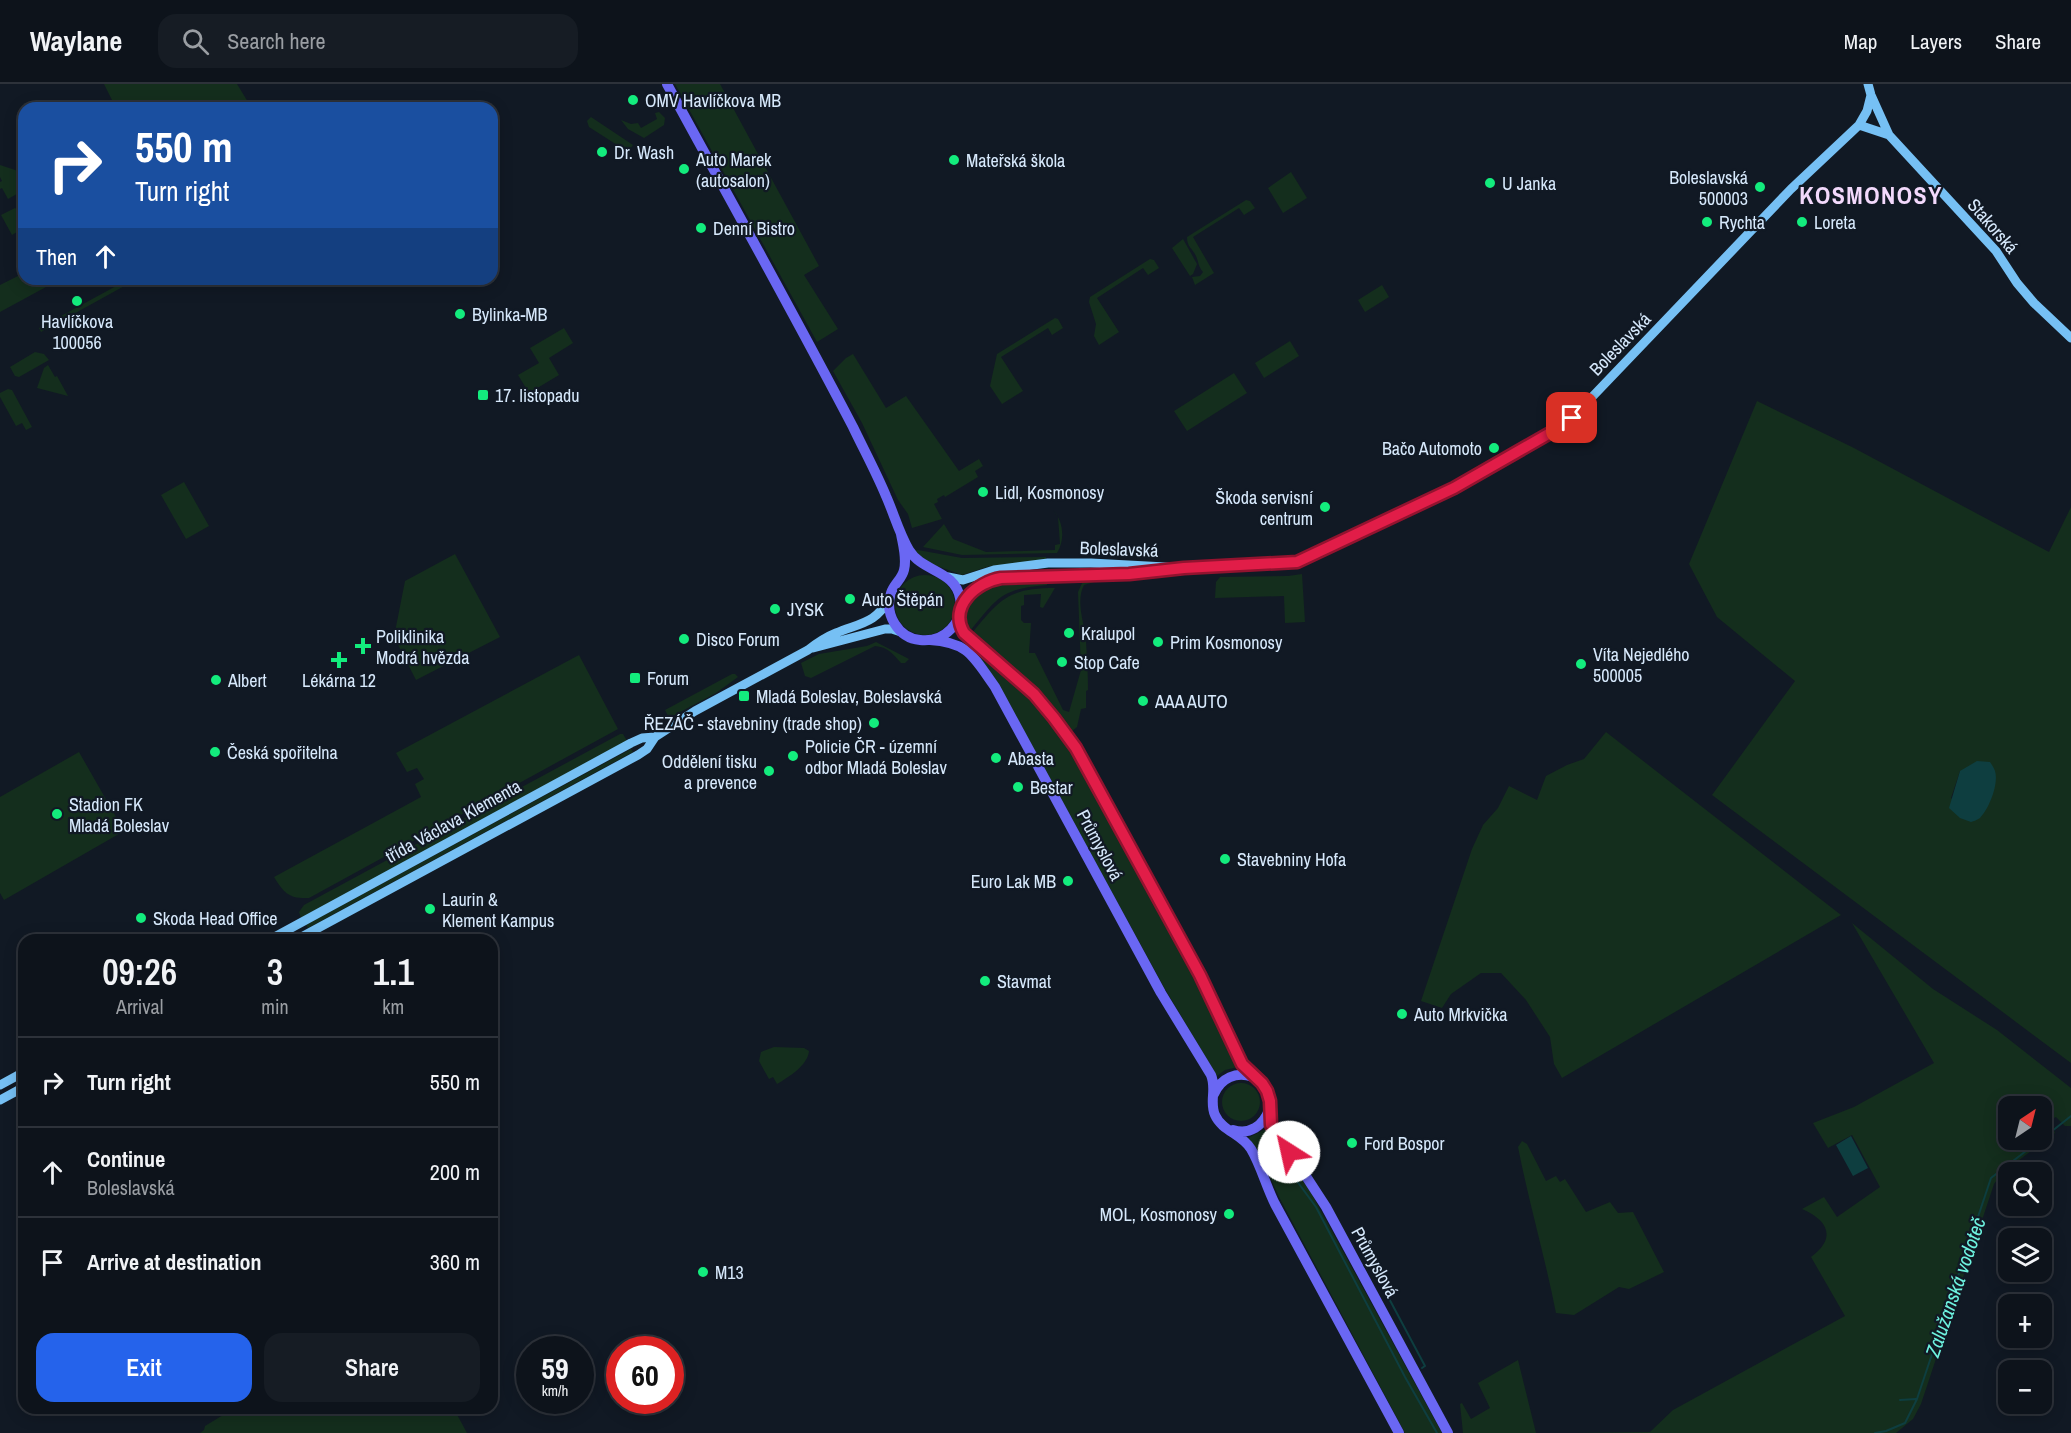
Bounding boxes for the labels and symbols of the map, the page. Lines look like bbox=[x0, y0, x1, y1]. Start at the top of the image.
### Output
place label: OMV Havlíčkova MB bbox=[645, 88, 781, 113]
marker: OMV Havlíčkova MB bbox=[626, 93, 640, 107]
place label: Dr. Wash bbox=[614, 140, 674, 165]
marker: Dr. Wash bbox=[595, 145, 609, 159]
place label: Auto Marek (autosalon) bbox=[695, 147, 772, 193]
place label: Mateřská škola bbox=[966, 148, 1065, 173]
marker: Mateřská škola bbox=[947, 153, 961, 167]
marker: Auto Marek (autosalon) bbox=[677, 162, 691, 176]
place label: Boleslavská 500003 bbox=[1669, 165, 1748, 211]
place label: U Janka bbox=[1502, 171, 1556, 196]
marker: U Janka bbox=[1483, 176, 1497, 190]
district label: KOSMONOSY bbox=[1799, 179, 1943, 211]
marker: Boleslavská 500003 bbox=[1753, 180, 1767, 194]
street label: Stakorská bbox=[1962, 193, 2024, 259]
place label: Rychta bbox=[1719, 210, 1765, 235]
place label: Loreta bbox=[1814, 210, 1856, 235]
marker: Rychta bbox=[1700, 215, 1714, 229]
marker: Loreta bbox=[1795, 215, 1809, 229]
place label: Denní Bistro bbox=[713, 216, 795, 241]
marker: Denní Bistro bbox=[694, 221, 708, 235]
marker: Havlíčkova 100056 bbox=[70, 294, 84, 308]
place label: Bylinka-MB bbox=[472, 302, 548, 327]
marker: Bylinka-MB bbox=[453, 307, 467, 321]
street label: Boleslavská bbox=[1584, 307, 1656, 381]
place label: Havlíčkova 100056 bbox=[41, 309, 113, 355]
place label: 17. listopadu bbox=[495, 383, 580, 408]
marker: 17. listopadu bbox=[476, 388, 490, 402]
pin bbox=[1546, 392, 1597, 443]
place label: Bačo Automoto bbox=[1382, 436, 1482, 461]
marker: Bačo Automoto bbox=[1487, 441, 1501, 455]
place label: Lidl, Kosmonosy bbox=[995, 480, 1105, 505]
marker: Lidl, Kosmonosy bbox=[976, 485, 990, 499]
place label: Škoda servisní centrum bbox=[1215, 485, 1314, 531]
marker: Škoda servisní centrum bbox=[1318, 500, 1332, 514]
street label: Boleslavská bbox=[1079, 535, 1159, 563]
place label: Auto Štěpán bbox=[861, 587, 943, 612]
marker: Auto Štěpán bbox=[843, 592, 857, 606]
place label: JYSK bbox=[787, 597, 824, 622]
marker: JYSK bbox=[768, 602, 782, 616]
place label: Kralupol bbox=[1081, 621, 1135, 646]
place label: Poliklinika Modrá hvězda bbox=[376, 624, 470, 670]
marker: Kralupol bbox=[1062, 626, 1076, 640]
place label: Disco Forum bbox=[696, 627, 780, 652]
place label: Prim Kosmonosy bbox=[1170, 630, 1283, 655]
marker: Disco Forum bbox=[677, 632, 691, 646]
marker: Prim Kosmonosy bbox=[1151, 635, 1165, 649]
marker: Poliklinika Modrá hvězda bbox=[354, 637, 372, 655]
place label: Víta Nejedlého 500005 bbox=[1593, 642, 1690, 688]
place label: Stop Cafe bbox=[1074, 650, 1140, 675]
marker: Lékárna 12 bbox=[332, 653, 346, 667]
marker: Stop Cafe bbox=[1055, 655, 1069, 669]
marker: Víta Nejedlého 500005 bbox=[1574, 657, 1588, 671]
place label: Forum bbox=[647, 666, 689, 691]
place label: Albert bbox=[227, 668, 267, 693]
place label: Lékárna 12 bbox=[302, 668, 376, 693]
marker: Forum bbox=[628, 671, 642, 685]
marker: Albert bbox=[209, 673, 223, 687]
place label: Mladá Boleslav, Boleslavská bbox=[756, 684, 942, 709]
marker: Mladá Boleslav, Boleslavská bbox=[737, 689, 751, 703]
place label: AAA AUTO bbox=[1154, 689, 1228, 714]
marker: AAA AUTO bbox=[1136, 694, 1150, 708]
place label: ŘEZÁČ - stavebniny (trade shop) bbox=[644, 711, 862, 736]
marker: ŘEZÁČ - stavebniny (trade shop) bbox=[867, 716, 881, 730]
place label: Policie ČR - územní odbor Mladá Boleslav bbox=[805, 734, 948, 780]
place label: Česká spořitelna bbox=[227, 740, 338, 765]
marker: Česká spořitelna bbox=[208, 745, 222, 759]
place label: Abasta bbox=[1007, 746, 1054, 771]
place label: Oddělení tisku a prevence bbox=[662, 749, 757, 795]
marker: Policie ČR - územní odbor Mladá Boleslav bbox=[786, 749, 800, 763]
marker: Abasta bbox=[989, 751, 1003, 765]
marker: Oddělení tisku a prevence bbox=[762, 764, 776, 778]
street label: třída Václava Klementa bbox=[381, 773, 525, 869]
place label: Bestar bbox=[1030, 775, 1073, 800]
marker: Bestar bbox=[1011, 780, 1025, 794]
place label: Stadion FK Mladá Boleslav bbox=[69, 792, 170, 838]
street label: Průmyslová bbox=[1071, 805, 1129, 885]
marker: Stadion FK Mladá Boleslav bbox=[50, 807, 64, 821]
place label: Stavebniny Hofa bbox=[1237, 847, 1346, 872]
marker: Stavebniny Hofa bbox=[1218, 852, 1232, 866]
place label: Euro Lak MB bbox=[971, 869, 1056, 894]
marker: Euro Lak MB bbox=[1061, 874, 1075, 888]
place label: Laurin & Klement Kampus bbox=[442, 887, 554, 933]
marker: Laurin & Klement Kampus bbox=[423, 902, 437, 916]
place label: Skoda Head Office bbox=[153, 906, 277, 931]
marker: Skoda Head Office bbox=[134, 911, 148, 925]
place label: Stavmat bbox=[997, 969, 1051, 994]
marker: Stavmat bbox=[978, 974, 992, 988]
place label: Auto Mrkvička bbox=[1413, 1002, 1508, 1027]
marker: Auto Mrkvička bbox=[1395, 1007, 1409, 1021]
north arrow bbox=[1998, 1096, 2052, 1150]
position arrow bbox=[1257, 1120, 1321, 1184]
place label: Ford Bospor bbox=[1364, 1131, 1445, 1156]
marker: Ford Bospor bbox=[1345, 1136, 1359, 1150]
place label: MOL, Kosmonosy bbox=[1100, 1202, 1218, 1227]
marker: MOL, Kosmonosy bbox=[1222, 1207, 1236, 1221]
water label: Zalužanská vodoteč bbox=[1918, 1213, 1992, 1361]
street label: Průmyslová bbox=[1345, 1222, 1405, 1302]
place label: M13 bbox=[715, 1260, 744, 1285]
marker: M13 bbox=[696, 1265, 710, 1279]
speed limit sign: 60 bbox=[606, 1336, 684, 1414]

